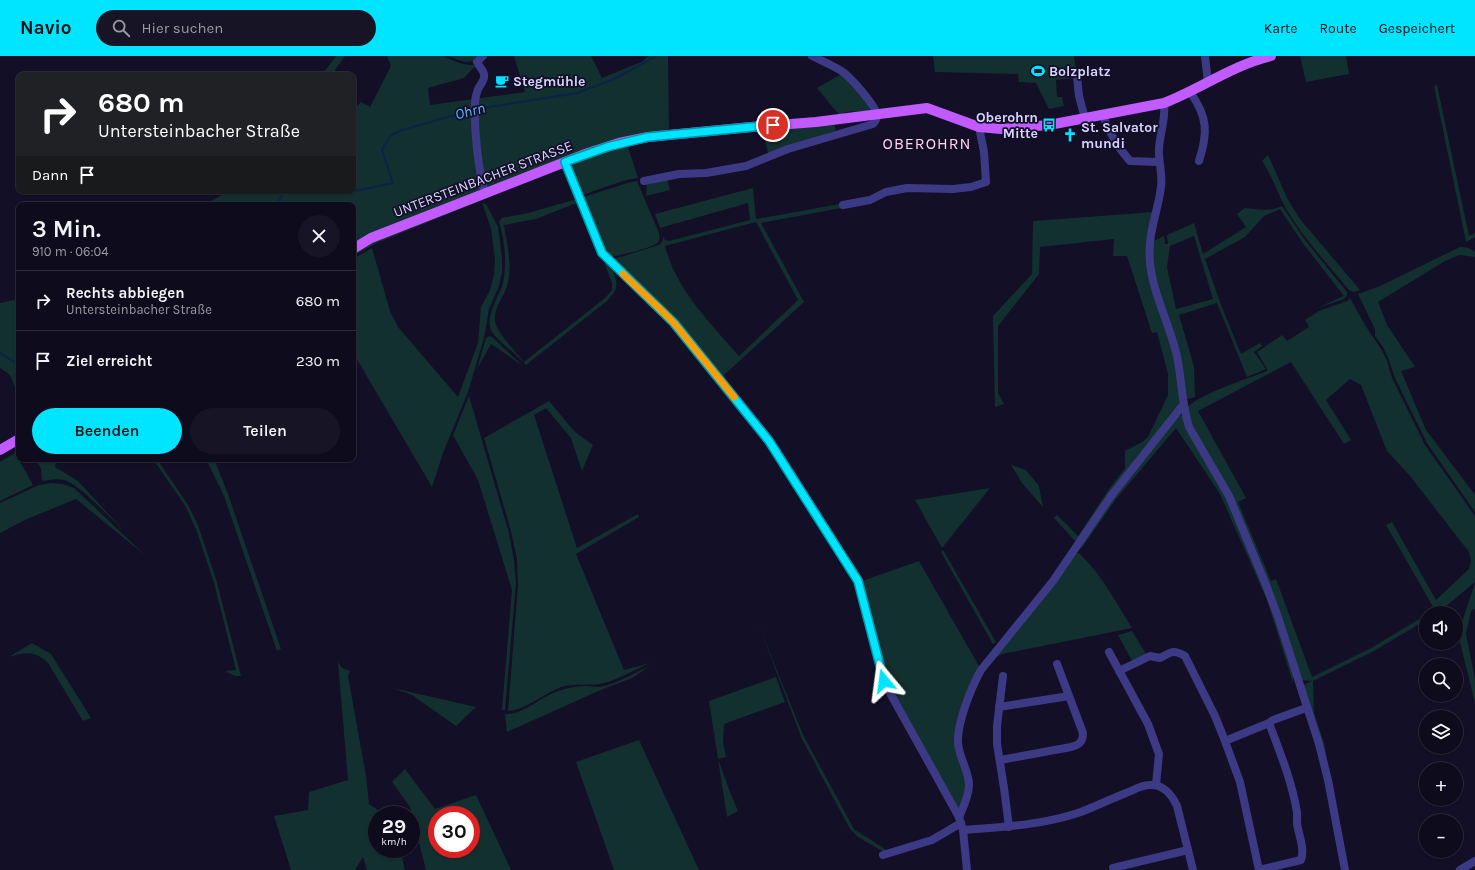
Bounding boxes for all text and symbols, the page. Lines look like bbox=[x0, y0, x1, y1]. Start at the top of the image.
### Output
search box bbox=[96, 10, 376, 46]
text: Navio bbox=[20, 17, 72, 39]
icon: search bbox=[110, 17, 132, 39]
text: Hier suchen bbox=[142, 19, 223, 37]
text: Karte bbox=[1264, 20, 1298, 37]
text: Route bbox=[1320, 20, 1357, 37]
text: Gespeichert bbox=[1379, 20, 1455, 37]
sports icon: Bolzplatz bbox=[1030, 63, 1046, 79]
place label: Bolzplatz bbox=[1049, 63, 1111, 80]
cafe icon: Stegmühle bbox=[494, 73, 510, 89]
place label: Stegmühle bbox=[513, 73, 586, 90]
text: 680 m bbox=[98, 86, 184, 119]
icon: right bbox=[32, 88, 84, 140]
water label: Ohrn bbox=[453, 99, 487, 123]
pin bbox=[756, 108, 790, 142]
place label: Oberohrn Mitte bbox=[976, 109, 1038, 142]
icon: arrive bbox=[762, 114, 784, 136]
bus stop icon: Oberohrn Mitte bbox=[1041, 117, 1057, 133]
place label: St. Salvator mundi bbox=[1081, 119, 1158, 152]
text: Untersteinbacher Straße bbox=[98, 120, 300, 142]
church icon: St. Salvator mundi bbox=[1062, 127, 1078, 143]
district label: OBEROHRN bbox=[883, 134, 971, 153]
street label: UNTERSTEINBACHER STRASSE bbox=[391, 137, 575, 221]
icon: arrive bbox=[76, 164, 98, 186]
text: Dann bbox=[32, 166, 68, 184]
text: 3 Min. bbox=[32, 215, 101, 243]
button: close bbox=[298, 215, 340, 257]
text: 910 m · 06:04 bbox=[32, 244, 108, 259]
text: Rechts abbiegen bbox=[66, 284, 185, 302]
icon: right bbox=[32, 290, 54, 312]
text: 680 m bbox=[296, 292, 340, 310]
text: Untersteinbacher Straße bbox=[66, 302, 212, 317]
icon: arrive bbox=[32, 350, 54, 372]
text: Ziel erreicht bbox=[66, 352, 152, 370]
text: 230 m bbox=[296, 352, 340, 370]
button: Beenden bbox=[32, 408, 182, 454]
button: Teilen bbox=[190, 408, 340, 454]
map controls bbox=[1419, 606, 1463, 858]
button: sound bbox=[1419, 606, 1463, 650]
button: search bbox=[1419, 658, 1463, 702]
position arrow bbox=[863, 660, 905, 702]
button: layers bbox=[1419, 710, 1463, 754]
button: + bbox=[1419, 762, 1463, 806]
speed limit sign: 30 bbox=[428, 806, 480, 858]
button: − bbox=[1419, 814, 1463, 858]
text: 29 bbox=[382, 815, 406, 838]
text: km/h bbox=[381, 836, 407, 848]

